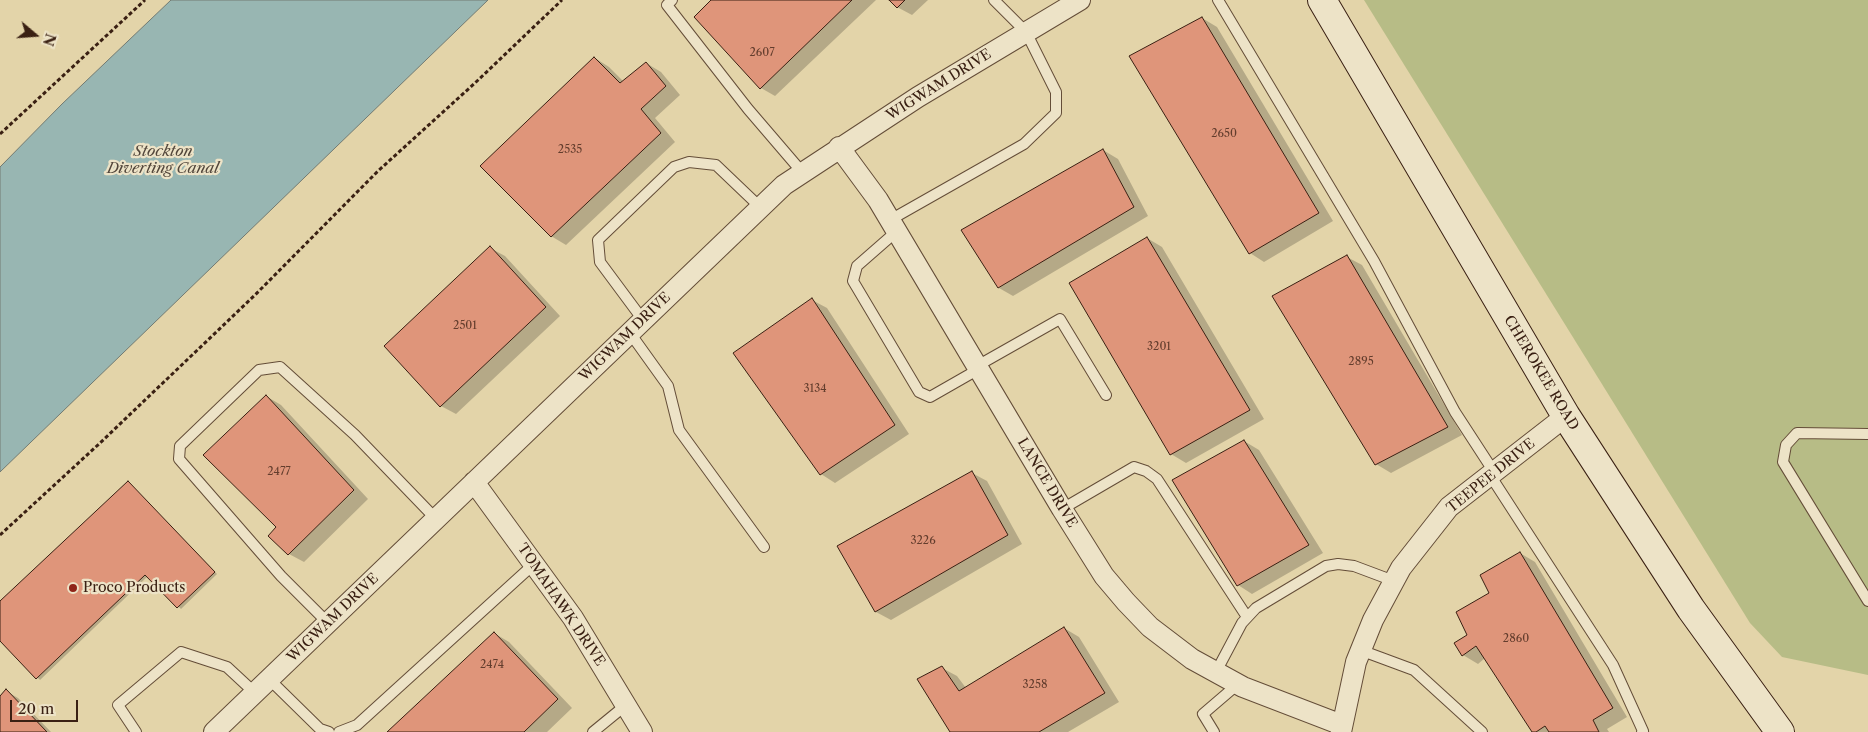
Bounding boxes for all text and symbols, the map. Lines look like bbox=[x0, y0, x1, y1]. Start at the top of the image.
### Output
north arrow bbox=[10, 10, 60, 60]
text: N bbox=[39, 31, 60, 48]
house number: 2607 bbox=[749, 46, 775, 60]
street label: WIGWAM DRIVE bbox=[883, 46, 995, 124]
house number: 2650 bbox=[1211, 127, 1237, 141]
water label: Stockton Diverting Canal bbox=[107, 143, 219, 178]
house number: 2535 bbox=[558, 143, 582, 157]
street label: WIGWAM DRIVE bbox=[576, 289, 674, 385]
street label: CHEROKEE ROAD bbox=[1500, 313, 1582, 433]
house number: 2501 bbox=[453, 319, 477, 333]
house number: 3201 bbox=[1147, 340, 1171, 354]
house number: 2895 bbox=[1348, 355, 1374, 369]
house number: 3134 bbox=[803, 382, 827, 396]
street label: LANCE DRIVE bbox=[1014, 435, 1080, 531]
street label: TEEPEE DRIVE bbox=[1444, 435, 1538, 517]
house number: 2477 bbox=[267, 465, 291, 479]
house number: 3226 bbox=[910, 534, 936, 548]
street label: TOMAHAWK DRIVE bbox=[514, 541, 608, 669]
street label: WIGWAM DRIVE bbox=[284, 570, 382, 666]
place label: Proco Products bbox=[83, 580, 185, 596]
marker: Proco Products bbox=[67, 582, 79, 594]
house number: 2860 bbox=[1503, 632, 1529, 646]
house number: 2474 bbox=[480, 658, 504, 672]
house number: 3258 bbox=[1023, 678, 1047, 692]
scale bar bbox=[12, 690, 80, 722]
text: 20 m bbox=[18, 699, 54, 718]

